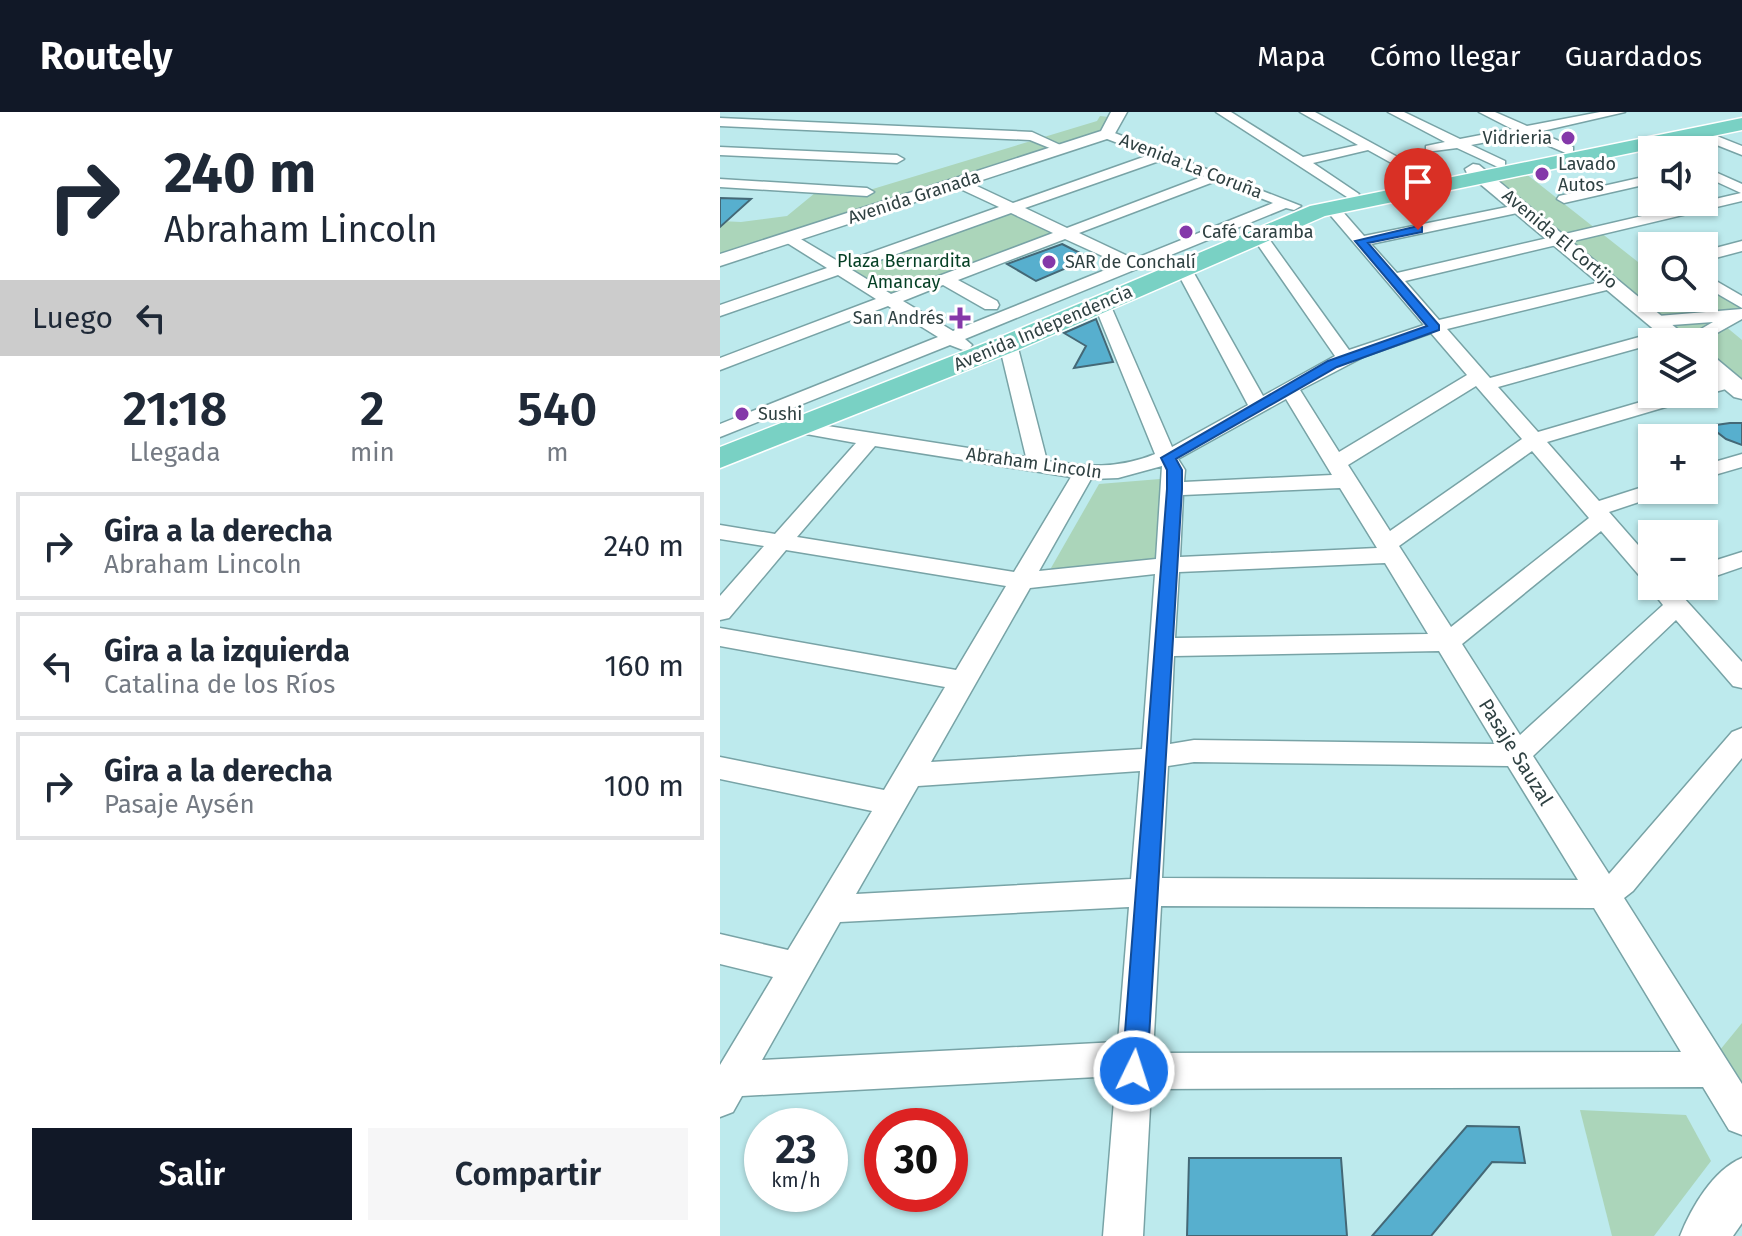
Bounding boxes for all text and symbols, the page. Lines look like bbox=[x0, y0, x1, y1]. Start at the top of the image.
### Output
text: Routely bbox=[40, 33, 172, 79]
text: Mapa bbox=[1257, 40, 1326, 73]
text: Cómo llegar bbox=[1370, 40, 1521, 73]
text: Guardados bbox=[1565, 40, 1702, 73]
place label: Vidrieria bbox=[1483, 127, 1552, 149]
street label: Avenida La Coruña bbox=[1116, 129, 1266, 203]
marker: Vidrieria bbox=[1559, 129, 1577, 147]
map controls bbox=[1638, 136, 1718, 600]
button: sound bbox=[1638, 136, 1718, 216]
text: 240 m bbox=[164, 140, 316, 207]
icon: right bbox=[32, 144, 136, 248]
pin bbox=[1384, 148, 1452, 230]
place label: Lavado Autos bbox=[1558, 153, 1616, 196]
icon: arrive bbox=[1396, 160, 1440, 204]
street label: Avenida Granada bbox=[845, 165, 983, 229]
marker: Lavado Autos bbox=[1533, 165, 1551, 183]
street label: Avenida El Cortijo bbox=[1498, 184, 1622, 294]
text: Abraham Lincoln bbox=[164, 208, 438, 252]
place label: Café Caramba bbox=[1202, 221, 1314, 243]
marker: Café Caramba bbox=[1177, 223, 1195, 241]
button: search bbox=[1638, 232, 1718, 312]
park label: Plaza Bernardita Amancay bbox=[837, 250, 971, 293]
place label: SAR de Conchalí bbox=[1065, 251, 1196, 273]
marker: SAR de Conchalí bbox=[1040, 253, 1058, 271]
street label: Avenida Independencia bbox=[950, 280, 1136, 376]
icon: left bbox=[129, 296, 173, 340]
text: Luego bbox=[32, 300, 113, 336]
place label: San Andrés bbox=[853, 307, 944, 329]
marker: San Andrés bbox=[951, 309, 969, 327]
button: layers bbox=[1638, 328, 1718, 408]
text: 21:18 bbox=[123, 380, 227, 438]
text: 2 bbox=[360, 380, 385, 438]
text: 540 bbox=[517, 380, 597, 438]
place label: Sushi bbox=[758, 403, 802, 425]
marker: Sushi bbox=[733, 405, 751, 423]
button: + bbox=[1638, 424, 1718, 504]
text: Llegada bbox=[129, 437, 221, 468]
text: min bbox=[350, 437, 395, 468]
text: m bbox=[546, 437, 569, 468]
street label: Abraham Lincoln bbox=[965, 443, 1103, 483]
text: Gira a la derecha bbox=[104, 513, 333, 549]
button: − bbox=[1638, 520, 1718, 600]
icon: right bbox=[36, 524, 80, 568]
text: 240 m bbox=[604, 528, 684, 564]
text: Abraham Lincoln bbox=[104, 549, 302, 580]
text: Gira a la izquierda bbox=[104, 633, 350, 669]
icon: left bbox=[36, 644, 80, 688]
text: 160 m bbox=[605, 648, 684, 684]
text: Catalina de los Ríos bbox=[104, 669, 335, 700]
street label: Pasaje Sauzal bbox=[1474, 694, 1558, 810]
text: Gira a la derecha bbox=[104, 753, 333, 789]
icon: right bbox=[36, 764, 80, 808]
text: 100 m bbox=[604, 768, 684, 804]
text: Pasaje Aysén bbox=[104, 789, 255, 820]
position arrow bbox=[1092, 1029, 1176, 1113]
speed limit sign: 30 bbox=[864, 1108, 968, 1212]
text: 23 bbox=[775, 1126, 817, 1174]
button: Salir bbox=[32, 1128, 352, 1220]
button: Compartir bbox=[368, 1128, 688, 1220]
text: km/h bbox=[771, 1168, 821, 1192]

